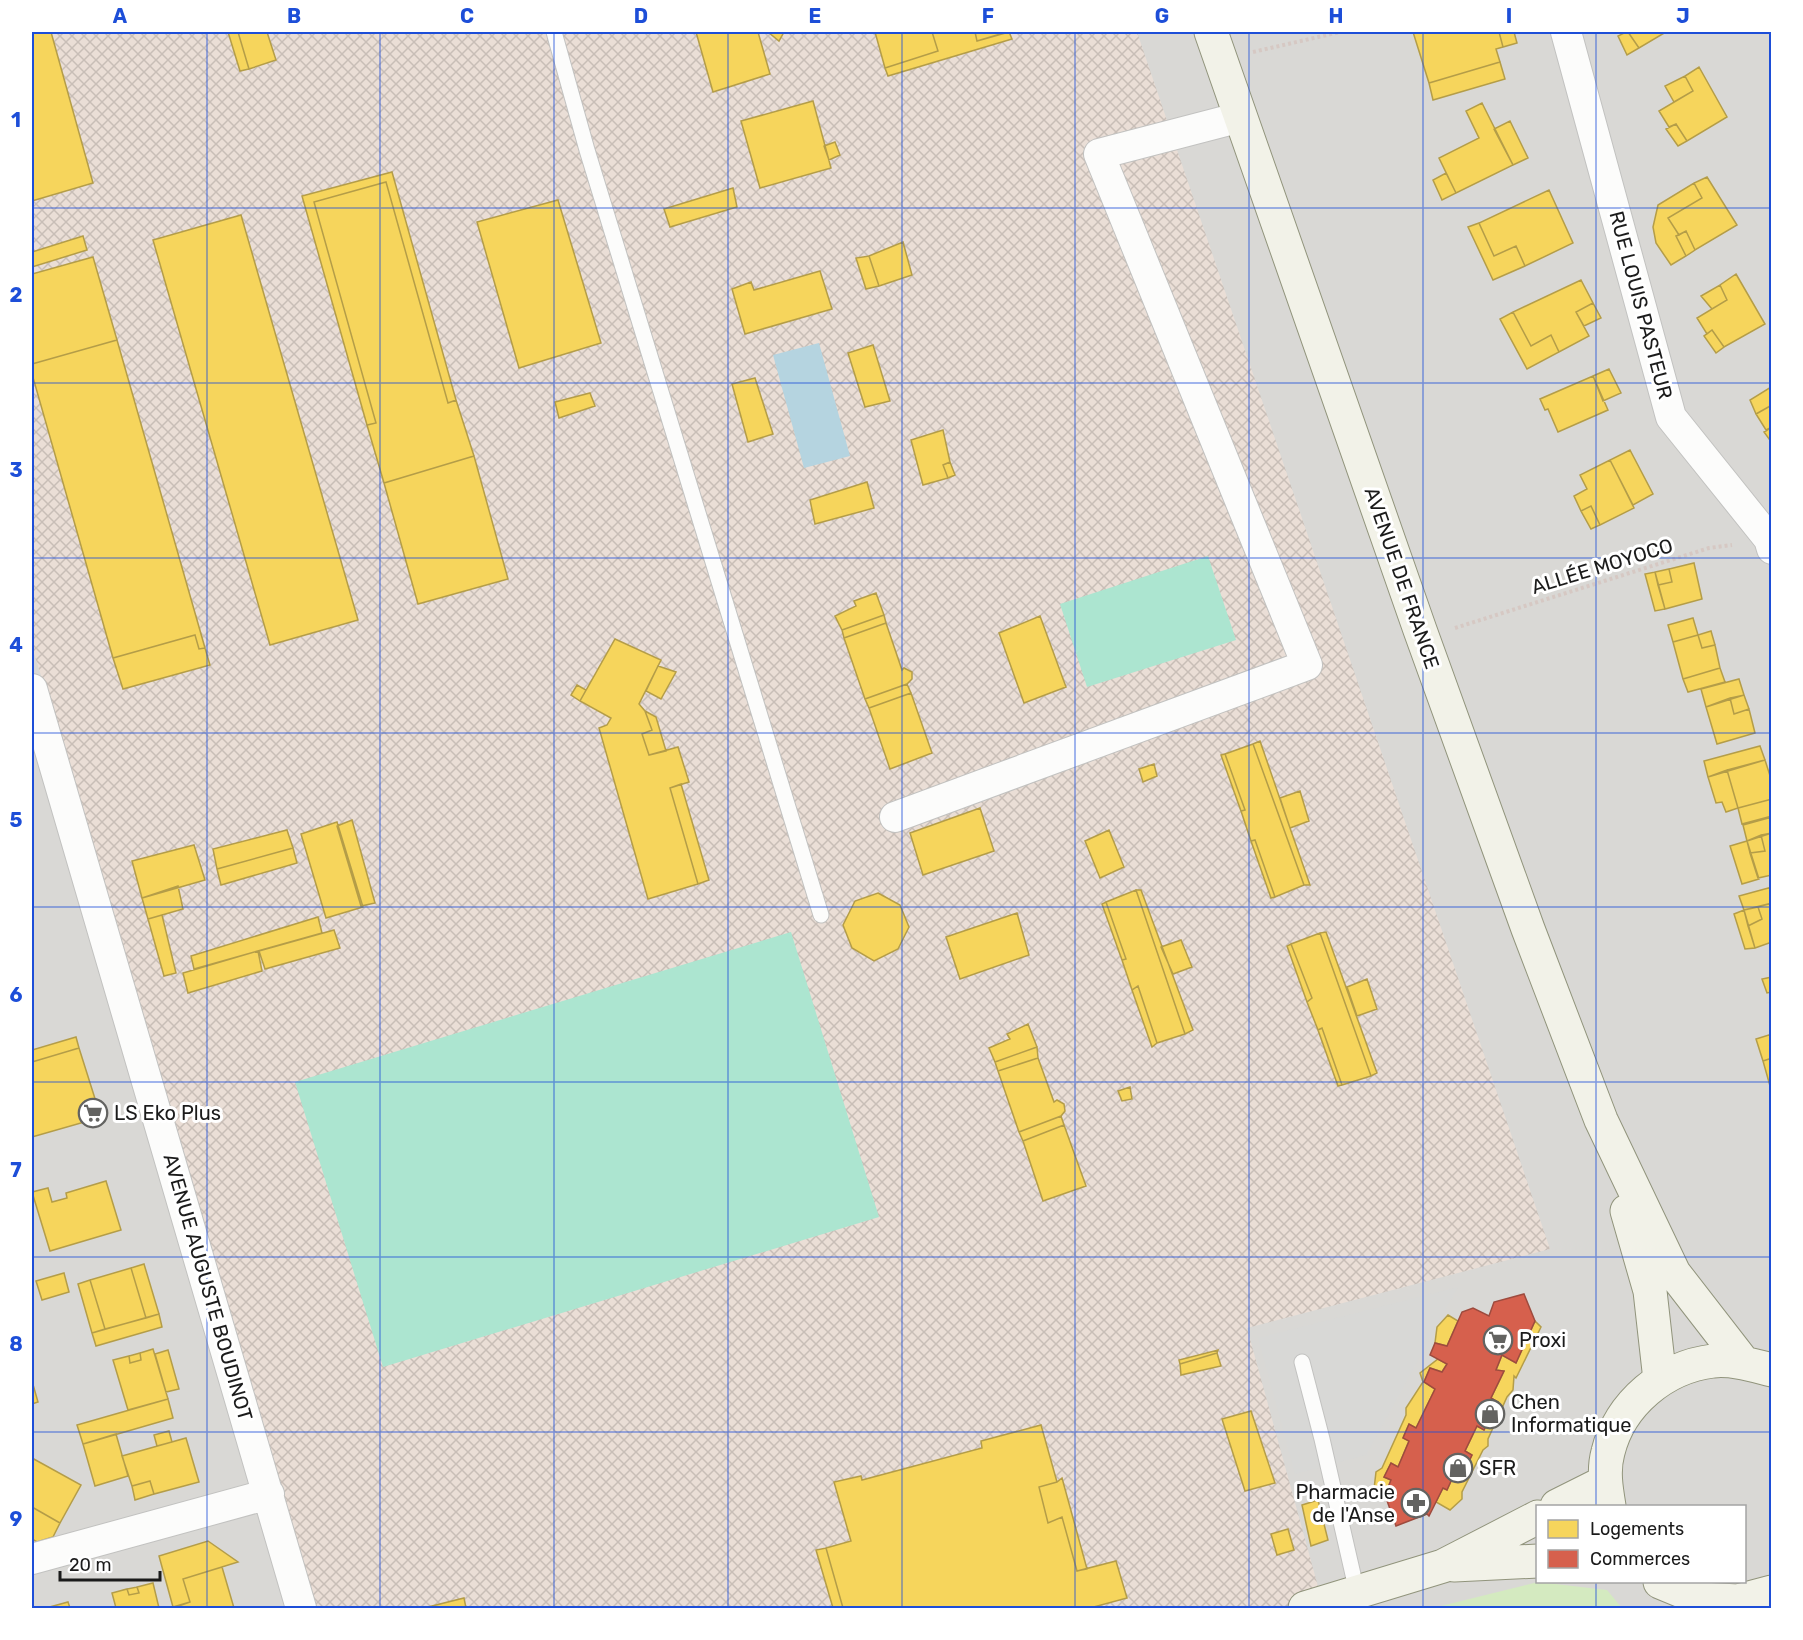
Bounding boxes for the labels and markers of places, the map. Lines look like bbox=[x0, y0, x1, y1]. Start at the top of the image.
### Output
supermarket icon: LS Eko Plus bbox=[77, 1097, 109, 1129]
place label: LS Eko Plus bbox=[114, 1101, 221, 1125]
supermarket icon: Proxi bbox=[1482, 1324, 1514, 1356]
place label: Proxi bbox=[1519, 1328, 1566, 1352]
place label: Chen Informatique bbox=[1511, 1390, 1632, 1437]
shop icon: Chen Informatique bbox=[1474, 1398, 1506, 1430]
shop icon: SFR bbox=[1442, 1452, 1474, 1484]
place label: SFR bbox=[1479, 1456, 1516, 1480]
place label: Pharmacie de l'Anse bbox=[1295, 1480, 1395, 1527]
pharmacy icon: Pharmacie de l'Anse bbox=[1400, 1487, 1432, 1519]

